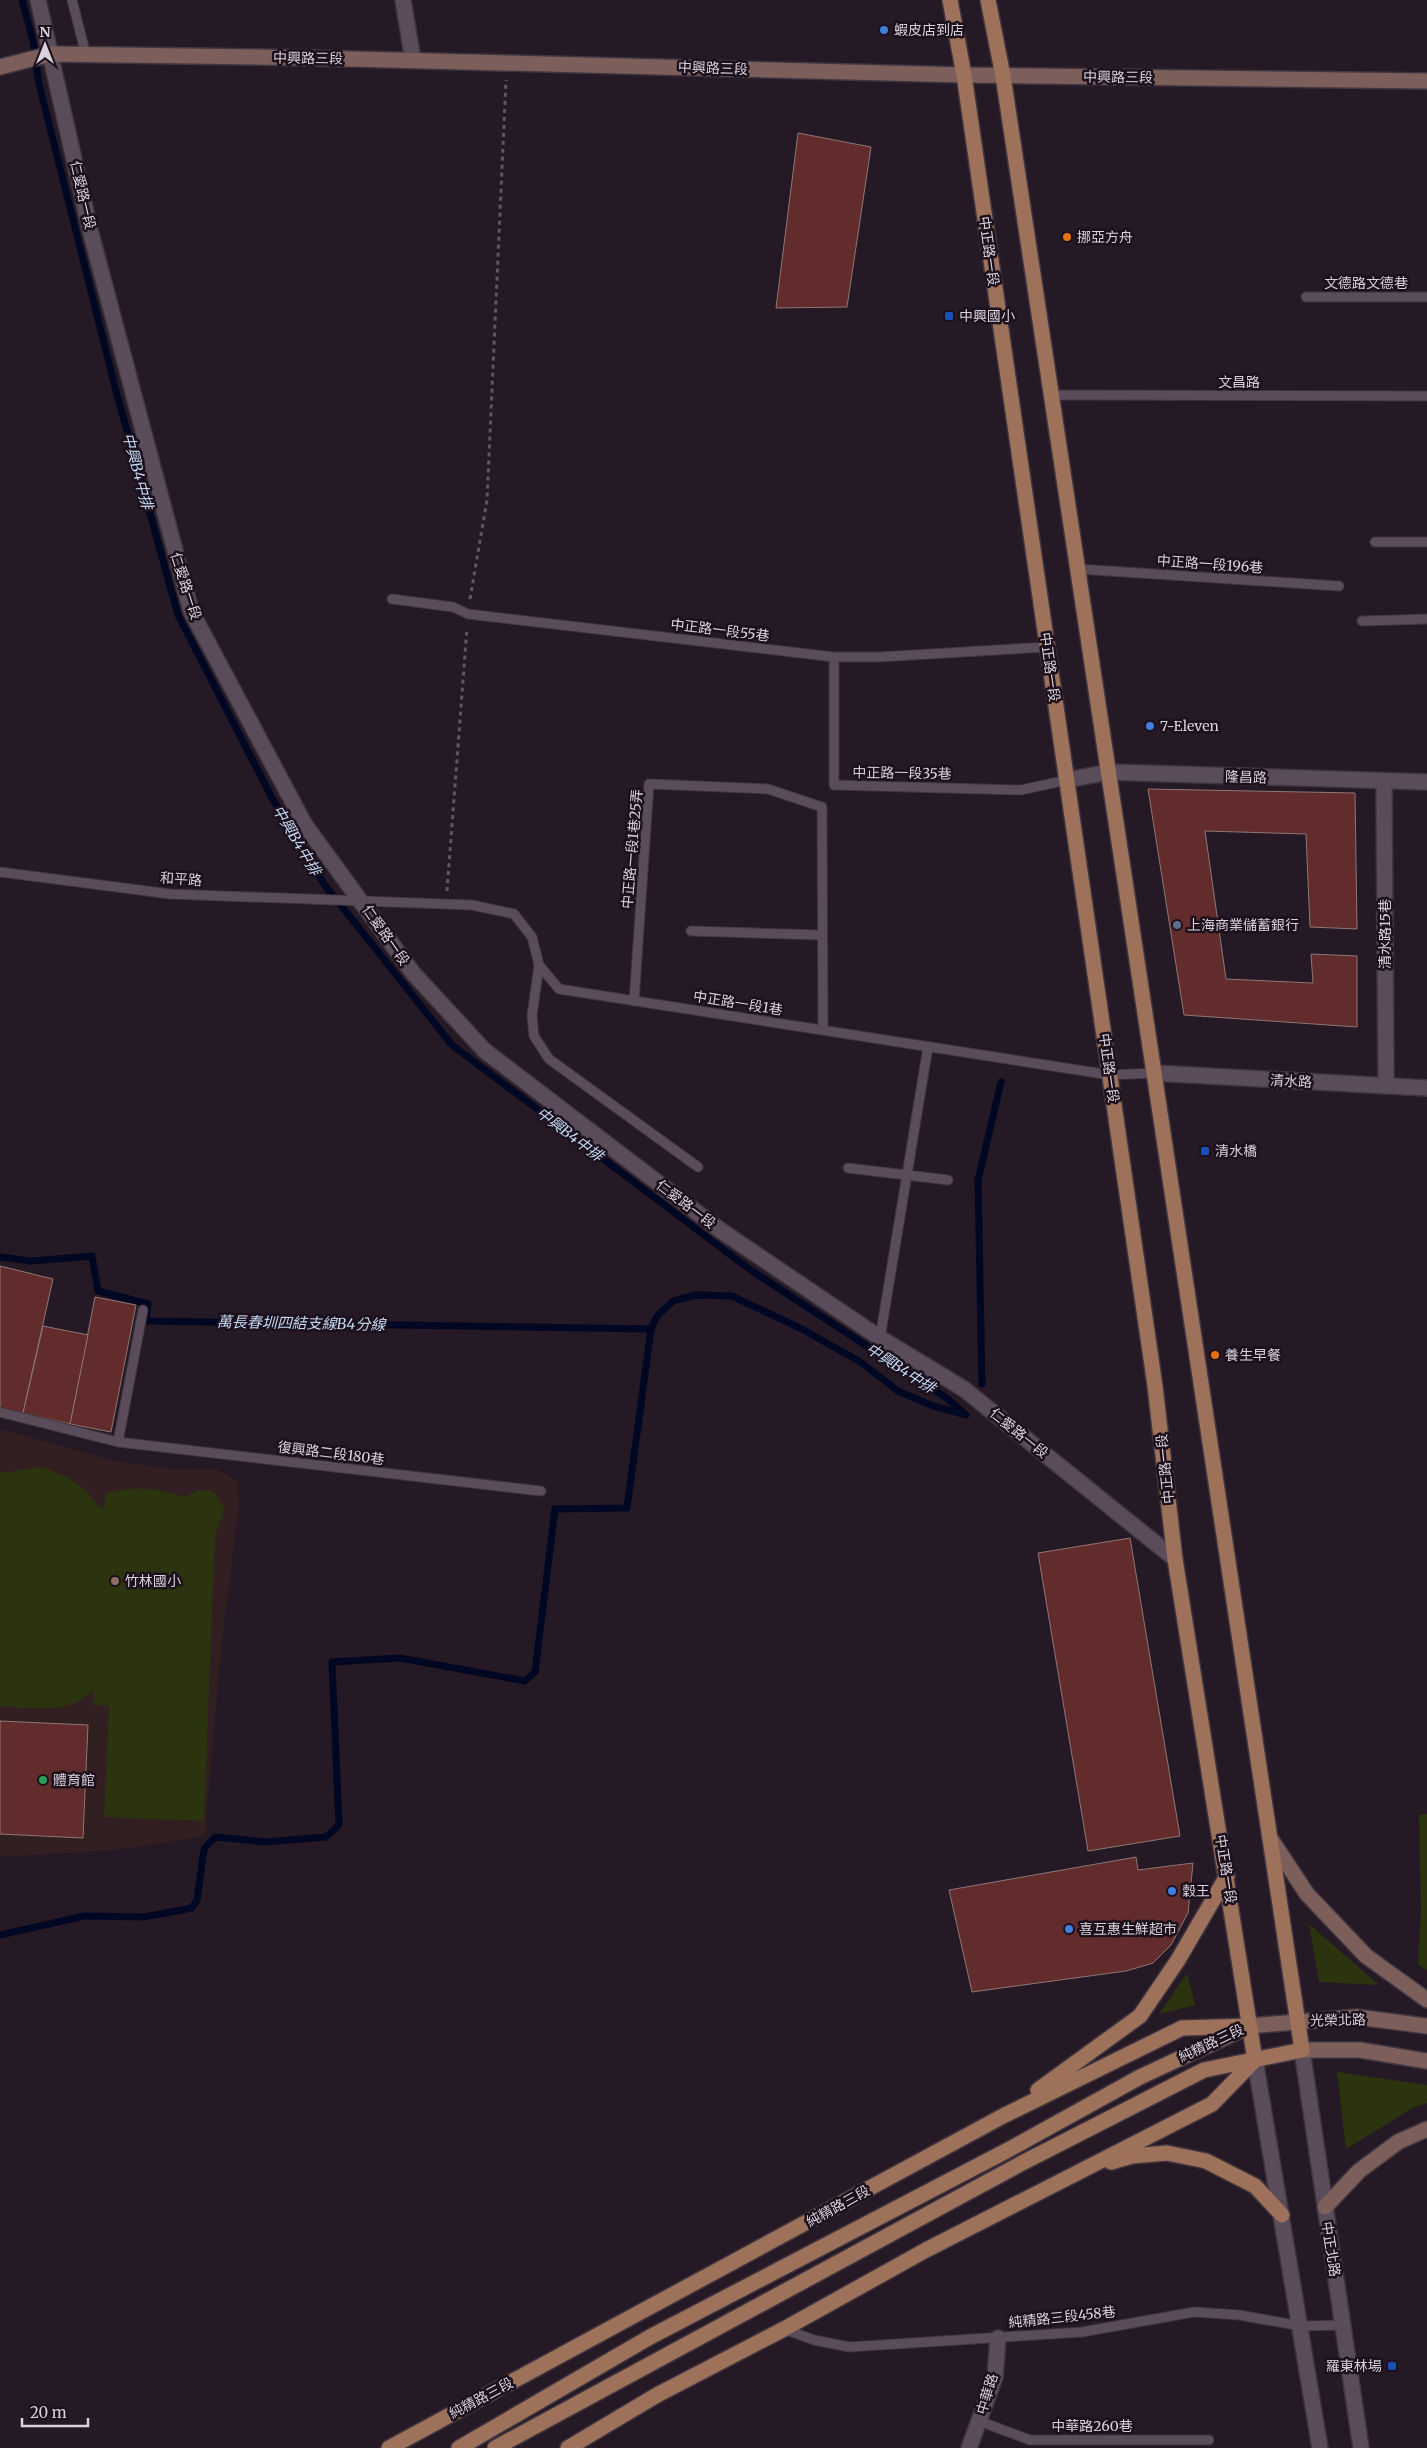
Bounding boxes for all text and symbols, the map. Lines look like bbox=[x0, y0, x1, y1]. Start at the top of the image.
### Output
north arrow bbox=[20, 20, 70, 70]
place label: 蝦皮店到店 bbox=[894, 21, 964, 39]
text: N bbox=[39, 23, 51, 41]
marker: 蝦皮店到店 bbox=[878, 24, 890, 36]
street label: 中興路三段 bbox=[273, 48, 343, 68]
street label: 中興路三段 bbox=[678, 58, 748, 78]
street label: 中興路三段 bbox=[1083, 67, 1153, 87]
street label: 仁愛路一段 bbox=[66, 159, 100, 231]
street label: 中正路一段 bbox=[975, 215, 1003, 287]
place label: 挪亞方舟 bbox=[1077, 228, 1133, 246]
marker: 挪亞方舟 bbox=[1061, 231, 1073, 243]
street label: 文德路文德巷 bbox=[1324, 274, 1408, 292]
place label: 中興國小 bbox=[959, 307, 1015, 325]
marker: 中興國小 bbox=[943, 310, 955, 322]
street label: 文昌路 bbox=[1218, 373, 1260, 391]
water label: 中興B4中排 bbox=[119, 431, 158, 513]
street label: 仁愛路一段 bbox=[167, 550, 205, 622]
street label: 中正路一段196巷 bbox=[1156, 551, 1264, 577]
street label: 中正路一段55巷 bbox=[669, 615, 771, 645]
street label: 中正路一段 bbox=[1036, 631, 1064, 703]
place label: 7-Eleven bbox=[1160, 717, 1219, 735]
marker: 7-Eleven bbox=[1144, 720, 1156, 732]
street label: 中正路一段35巷 bbox=[852, 763, 952, 783]
street label: 隆昌路 bbox=[1225, 767, 1267, 787]
street label: 中正路一段1巷25弄 bbox=[618, 788, 646, 910]
water label: 中興B4中排 bbox=[269, 801, 326, 880]
street label: 和平路 bbox=[159, 869, 203, 889]
street label: 清水路15巷 bbox=[1376, 899, 1394, 969]
street label: 仁愛路一段 bbox=[359, 901, 413, 969]
place label: 上海商業儲蓄銀行 bbox=[1187, 916, 1299, 934]
marker: 上海商業儲蓄銀行 bbox=[1171, 919, 1183, 931]
street label: 中正路一段1巷 bbox=[692, 987, 784, 1019]
street label: 中正路一段 bbox=[1095, 1032, 1123, 1104]
street label: 清水路 bbox=[1270, 1071, 1312, 1091]
water label: 中興B4中排 bbox=[533, 1103, 609, 1166]
place label: 清水橋 bbox=[1215, 1142, 1257, 1160]
marker: 清水橋 bbox=[1199, 1145, 1211, 1157]
street label: 仁愛路一段 bbox=[653, 1176, 719, 1232]
water label: 萬長春圳四結支線B4分線 bbox=[217, 1312, 387, 1334]
water label: 中興B4中排 bbox=[863, 1339, 941, 1398]
place label: 養生早餐 bbox=[1225, 1346, 1281, 1364]
marker: 養生早餐 bbox=[1209, 1349, 1221, 1361]
street label: 仁愛路一段 bbox=[986, 1404, 1052, 1462]
street label: 中正路一段 bbox=[1152, 1433, 1178, 1505]
street label: 復興路二段180巷 bbox=[277, 1438, 385, 1468]
place label: 竹林國小 bbox=[125, 1572, 181, 1590]
marker: 竹林國小 bbox=[109, 1575, 121, 1587]
place label: 體育館 bbox=[53, 1771, 95, 1789]
marker: 體育館 bbox=[37, 1774, 49, 1786]
street label: 中正路一段 bbox=[1212, 1833, 1240, 1905]
place label: 穀王 bbox=[1182, 1882, 1210, 1900]
marker: 穀王 bbox=[1166, 1885, 1178, 1897]
place label: 喜互惠生鮮超市 bbox=[1079, 1920, 1177, 1938]
marker: 喜互惠生鮮超市 bbox=[1063, 1923, 1075, 1935]
street label: 光榮北路 bbox=[1310, 2011, 1366, 2029]
street label: 純精路三段 bbox=[1175, 2020, 1247, 2066]
street label: 純精路三段 bbox=[803, 2181, 873, 2231]
street label: 中正北路 bbox=[1318, 2220, 1344, 2278]
street label: 純精路三段458巷 bbox=[1008, 2302, 1116, 2332]
place label: 羅東林場 bbox=[1326, 2357, 1382, 2375]
marker: 羅東林場 bbox=[1386, 2360, 1398, 2372]
street label: 中華路 bbox=[972, 2371, 1002, 2417]
street label: 純精路三段 bbox=[446, 2374, 516, 2422]
scale bar bbox=[22, 2396, 89, 2428]
text: 20 m bbox=[30, 2403, 67, 2422]
street label: 中華路260巷 bbox=[1051, 2417, 1133, 2435]

